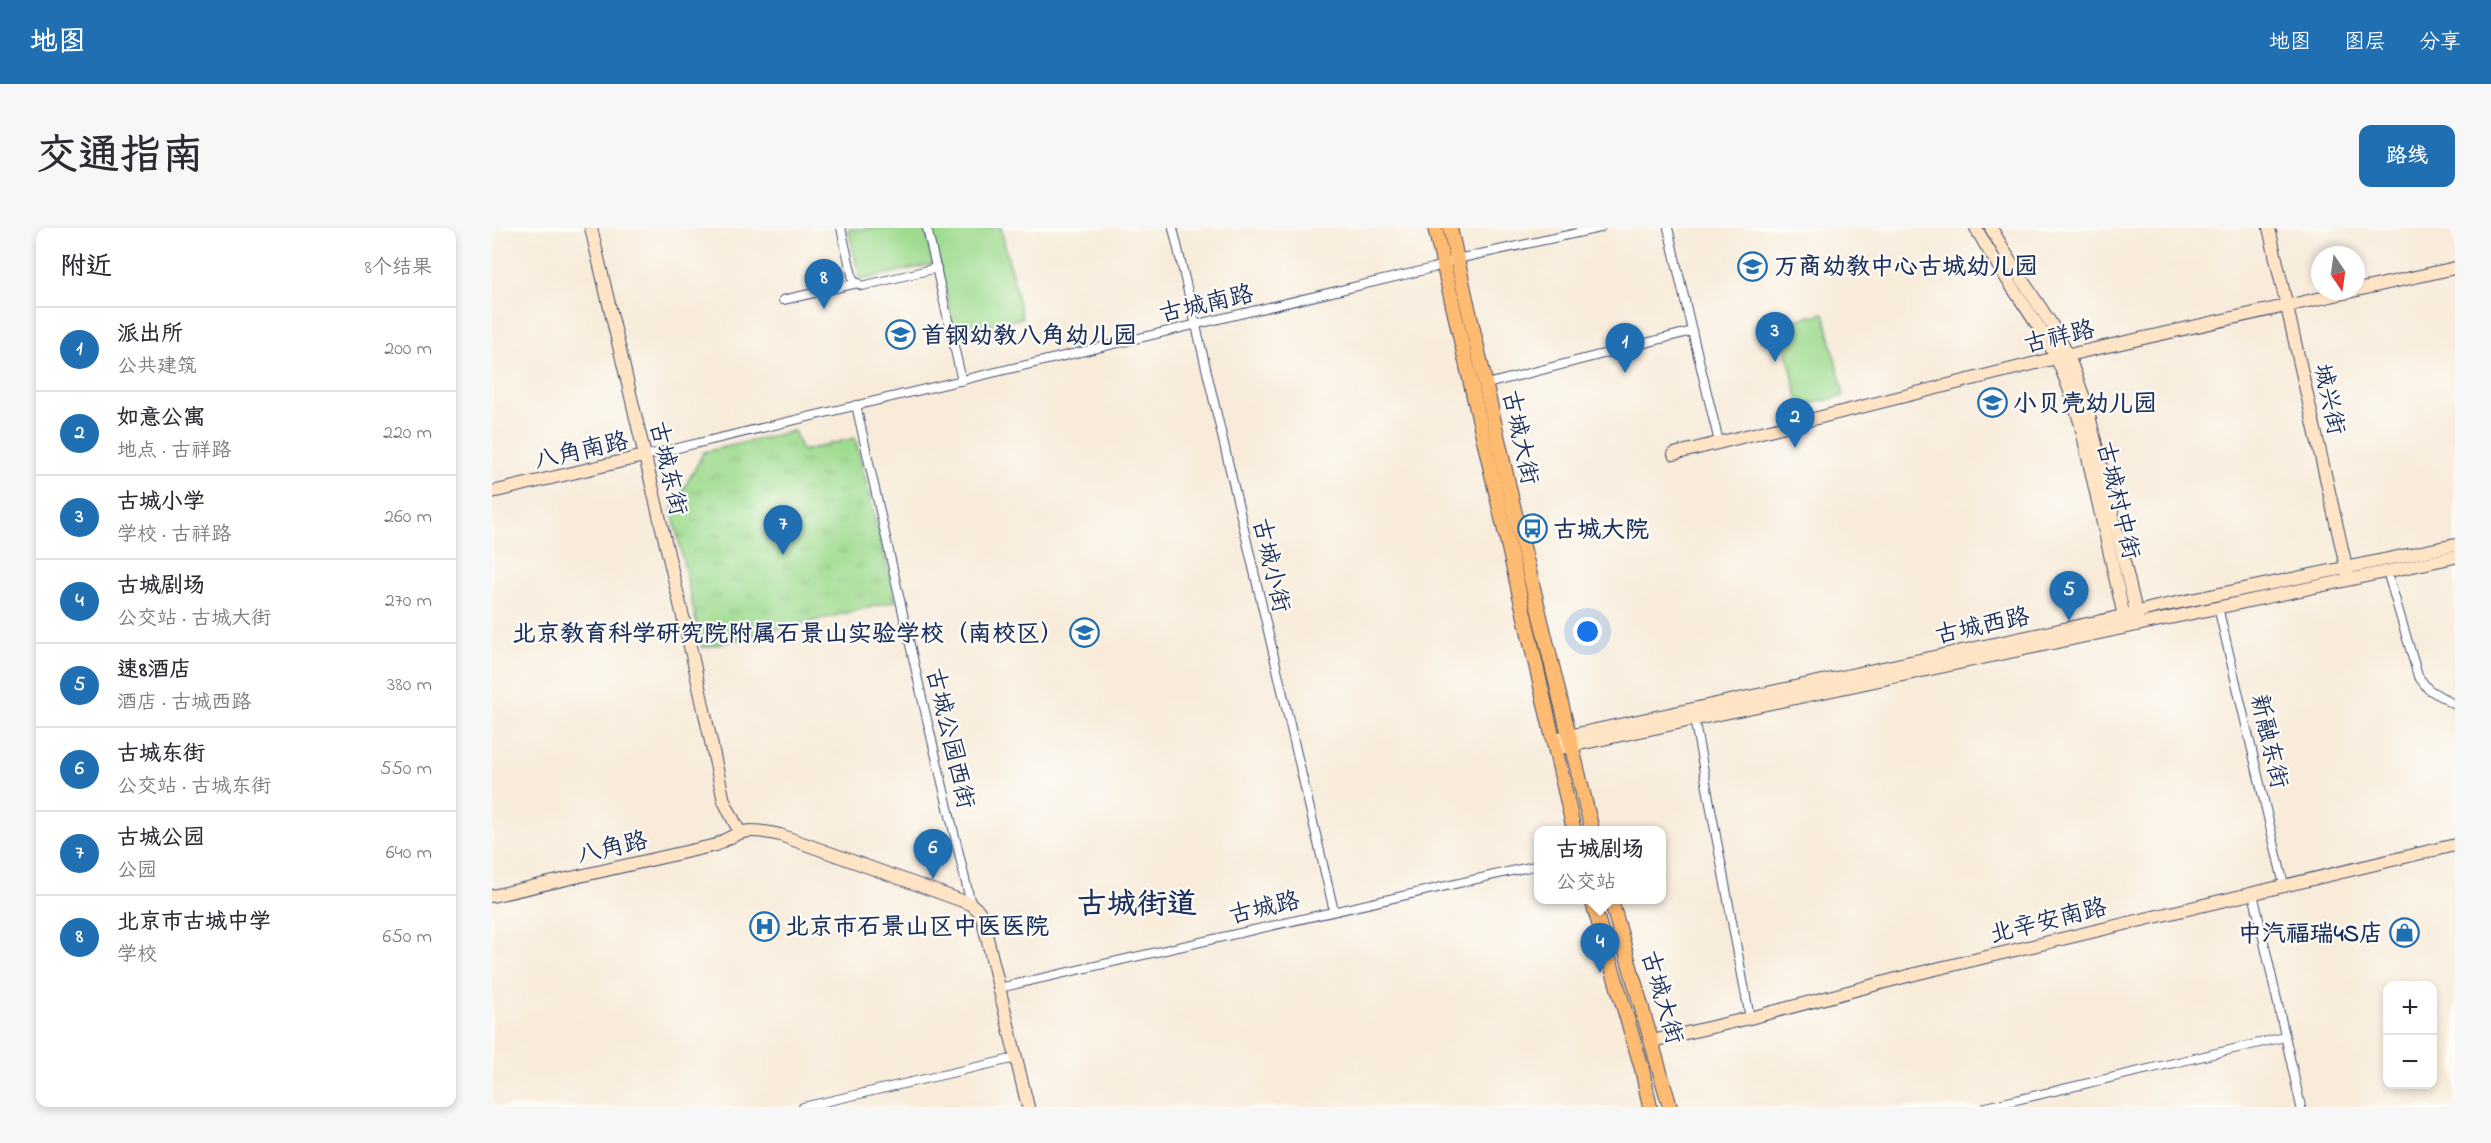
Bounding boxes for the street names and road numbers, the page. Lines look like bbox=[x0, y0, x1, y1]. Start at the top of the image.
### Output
street label: 古城南路 bbox=[1156, 278, 1257, 333]
street label: 古祥路 bbox=[2021, 313, 2099, 364]
street label: 城兴街 bbox=[2303, 361, 2352, 438]
street label: 古城大街 bbox=[1491, 387, 1546, 488]
street label: 古城东街 bbox=[639, 418, 694, 519]
street label: 八角南路 bbox=[531, 425, 632, 480]
street label: 古城村中街 bbox=[2086, 438, 2147, 563]
street label: 古城小街 bbox=[1242, 515, 1297, 616]
street label: 古城西路 bbox=[1932, 600, 2033, 655]
street label: 古城公园西街 bbox=[915, 664, 982, 813]
street label: 新融东街 bbox=[2240, 691, 2295, 792]
street label: 八角路 bbox=[574, 824, 652, 875]
street label: 古城路 bbox=[1226, 884, 1304, 935]
street label: 北辛安南路 bbox=[1986, 891, 2111, 954]
street label: 古城大街 bbox=[1631, 947, 1691, 1049]

